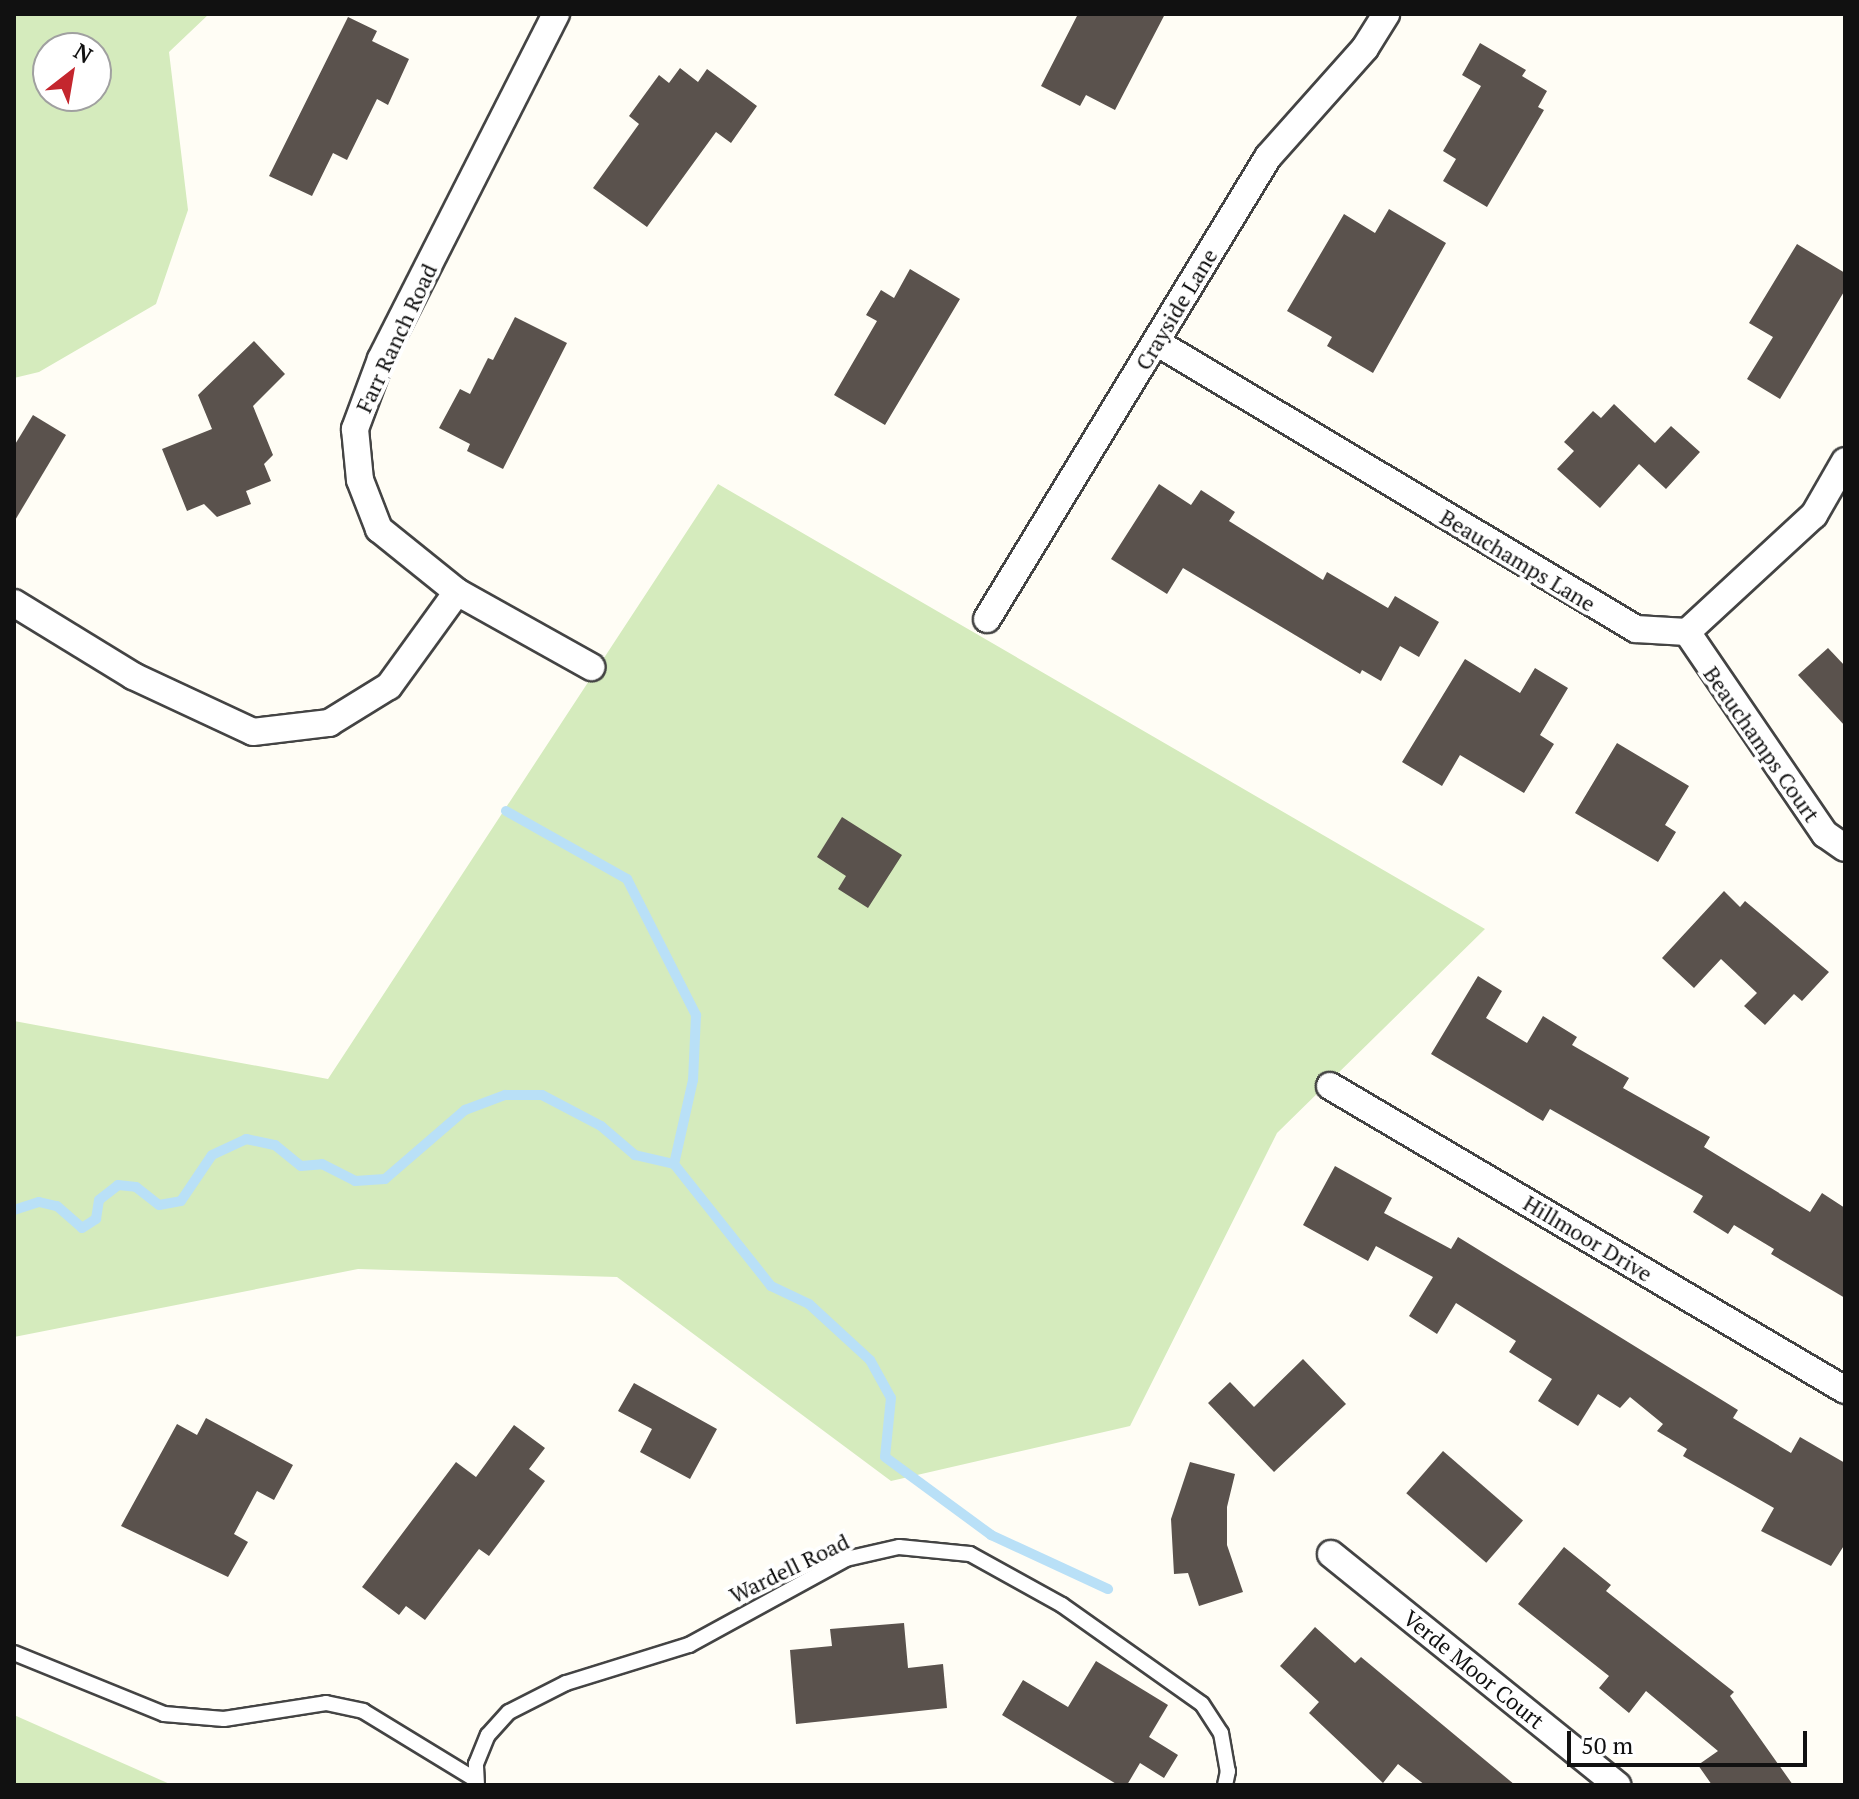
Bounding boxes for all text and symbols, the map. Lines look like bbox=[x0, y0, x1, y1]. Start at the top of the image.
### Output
north arrow bbox=[32, 32, 112, 112]
text: N bbox=[69, 36, 98, 69]
street label: Crayside Lane bbox=[1129, 244, 1223, 374]
street label: Farr Ranch Road bbox=[350, 259, 442, 417]
street label: Beauchamps Lane bbox=[1436, 503, 1600, 617]
street label: Beauchamps Court bbox=[1698, 661, 1826, 827]
street label: Hillmoor Drive bbox=[1519, 1189, 1657, 1287]
street label: Wardell Road bbox=[725, 1528, 853, 1608]
street label: Verde Moor Court bbox=[1398, 1604, 1550, 1734]
scale bar bbox=[1571, 1715, 1811, 1765]
text: 50 m bbox=[1581, 1729, 1633, 1761]

